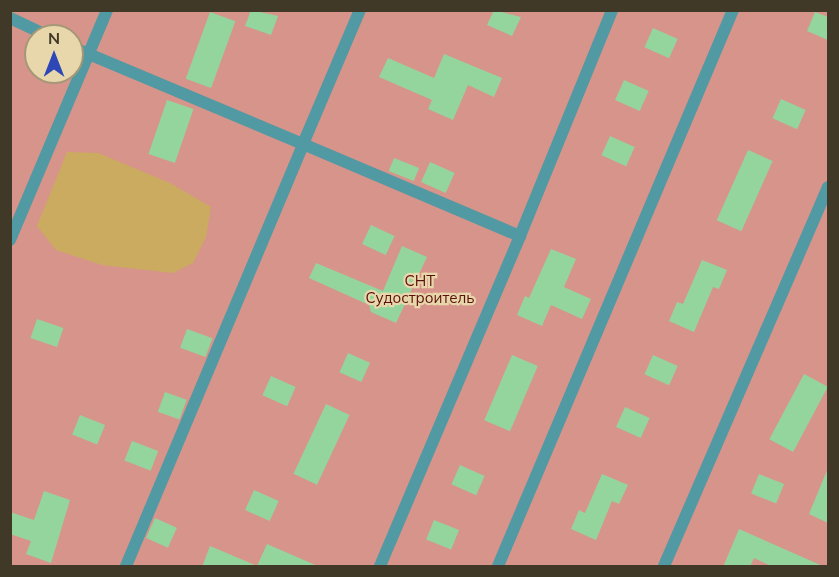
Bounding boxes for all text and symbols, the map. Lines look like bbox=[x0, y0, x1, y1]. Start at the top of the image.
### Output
north arrow bbox=[24, 24, 84, 84]
text: N bbox=[48, 28, 60, 48]
park label: СНТ Судостроитель bbox=[365, 271, 475, 306]

